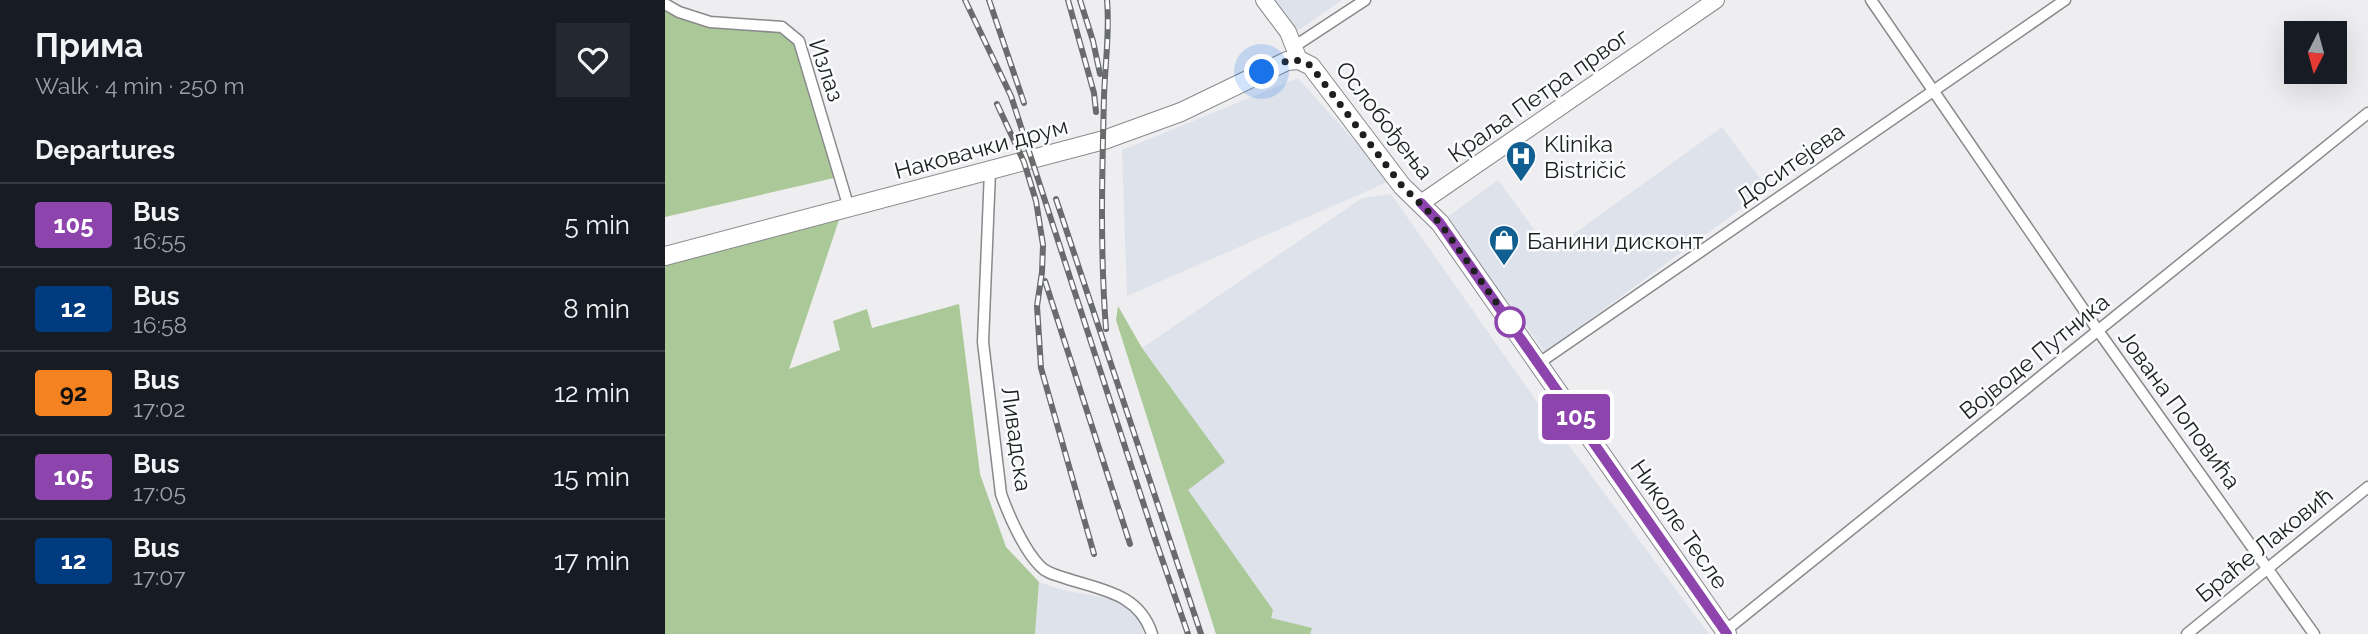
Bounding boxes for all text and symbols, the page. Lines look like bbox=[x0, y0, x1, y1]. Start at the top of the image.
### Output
north arrow bbox=[2284, 21, 2347, 84]
map controls bbox=[2284, 21, 2347, 84]
button: heart bbox=[556, 23, 630, 97]
street label: Краља Петра првог bbox=[1443, 23, 1633, 167]
text: Прима bbox=[35, 26, 143, 65]
street label: Излаз bbox=[804, 35, 850, 105]
your location bbox=[1244, 54, 1279, 89]
street label: Ослобођења bbox=[1331, 56, 1439, 184]
text: Walk · 4 min · 250 m bbox=[35, 72, 245, 99]
street label: Наковачки друм bbox=[891, 112, 1071, 184]
street label: Доситејева bbox=[1731, 117, 1849, 211]
place label: Klinika Bistričić bbox=[1544, 130, 1627, 183]
text: Departures bbox=[35, 135, 175, 165]
hospital icon: Klinika Bistričić bbox=[1504, 139, 1538, 183]
text: Bus bbox=[133, 197, 180, 227]
text: 105 bbox=[54, 210, 93, 239]
text: 5 min bbox=[564, 210, 630, 240]
shop icon: Банини дисконт bbox=[1487, 223, 1521, 267]
text: 16:55 bbox=[133, 227, 186, 254]
place label: Банини дисконт bbox=[1527, 227, 1704, 254]
text: Bus bbox=[133, 281, 180, 311]
street label: Војводе Путника bbox=[1954, 288, 2114, 424]
text: 12 bbox=[61, 294, 86, 323]
text: 8 min bbox=[563, 294, 630, 324]
unlabelled marker bbox=[1495, 307, 1525, 337]
text: 16:58 bbox=[133, 311, 187, 338]
street label: Јована Поповића bbox=[2113, 324, 2247, 494]
text: Bus bbox=[133, 365, 180, 395]
text: 92 bbox=[60, 378, 87, 407]
text: 12 min bbox=[554, 378, 630, 408]
street label: Ливадска bbox=[996, 385, 1038, 493]
line badge: 105 bbox=[1536, 394, 1616, 440]
text: 17:02 bbox=[133, 395, 185, 422]
text: 105 bbox=[1556, 402, 1596, 431]
text: Bus bbox=[133, 449, 180, 479]
street label: Николе Тесле bbox=[1625, 454, 1735, 594]
text: 105 bbox=[54, 462, 93, 491]
text: 15 min bbox=[553, 462, 630, 492]
text: 17:05 bbox=[133, 479, 186, 506]
street label: Браће Лаковић bbox=[2190, 481, 2338, 607]
text: Bus bbox=[133, 533, 180, 563]
text: 12 bbox=[61, 546, 86, 575]
text: 17 min bbox=[554, 546, 630, 576]
text: 17:07 bbox=[133, 563, 186, 590]

